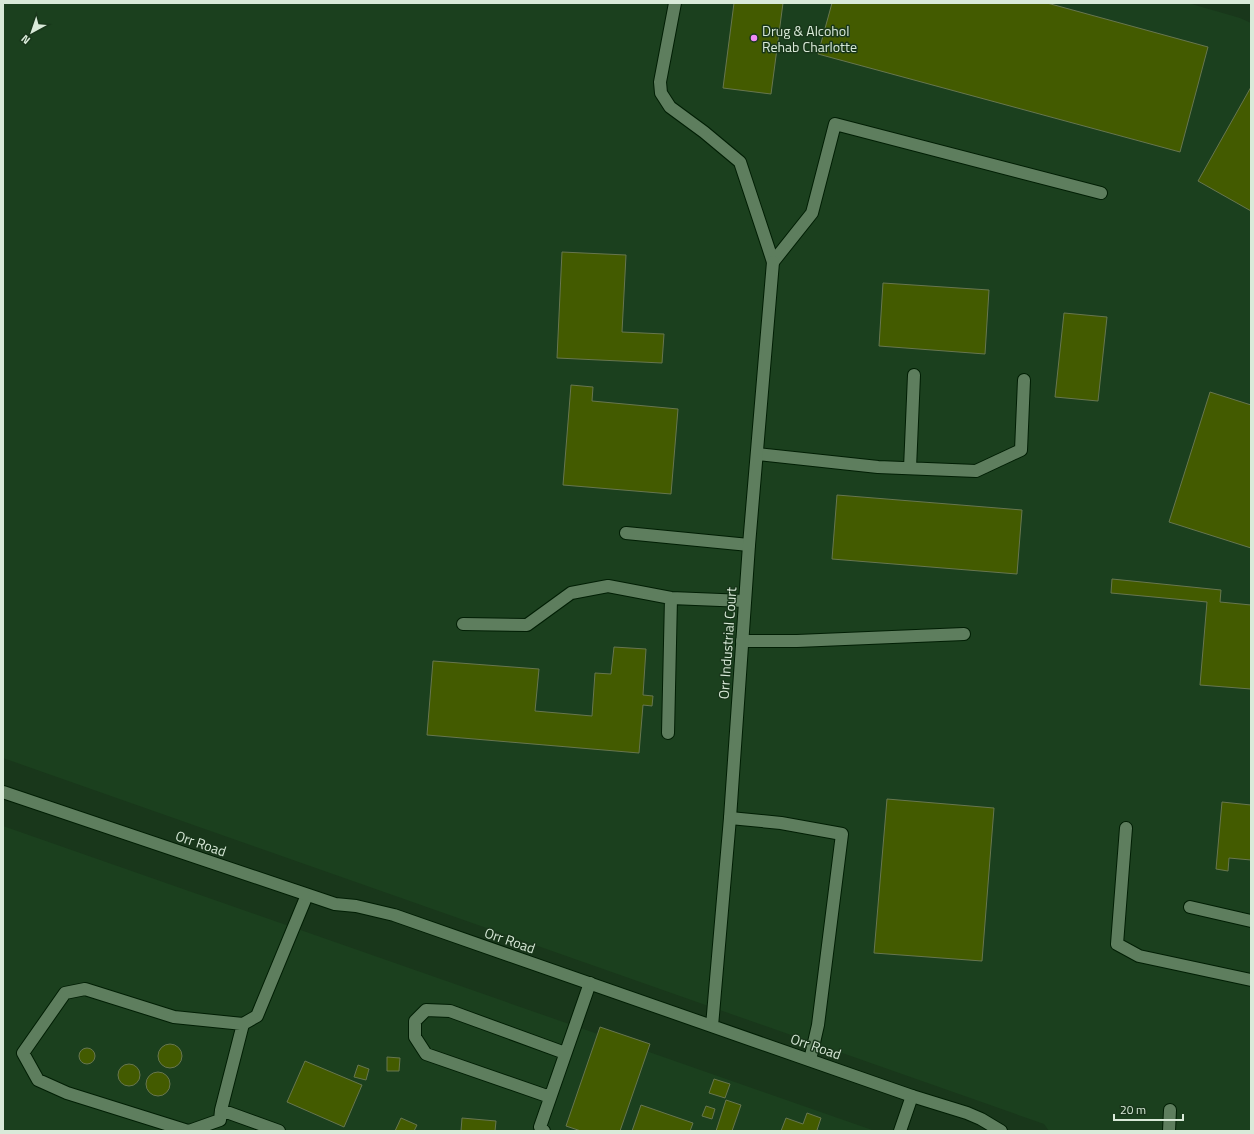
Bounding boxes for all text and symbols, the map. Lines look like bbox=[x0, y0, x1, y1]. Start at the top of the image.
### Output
north arrow bbox=[12, 12, 52, 52]
place label: Drug & Alcohol Rehab Charlotte bbox=[762, 20, 857, 57]
text: N bbox=[18, 31, 34, 48]
marker: Drug & Alcohol Rehab Charlotte bbox=[749, 33, 759, 43]
street label: Orr Industrial Court bbox=[713, 586, 741, 700]
street label: Orr Road bbox=[173, 825, 229, 861]
street label: Orr Road bbox=[482, 922, 538, 958]
street label: Orr Road bbox=[788, 1028, 844, 1064]
scale bar bbox=[1114, 1096, 1183, 1122]
text: 20 m bbox=[1120, 1100, 1146, 1119]

